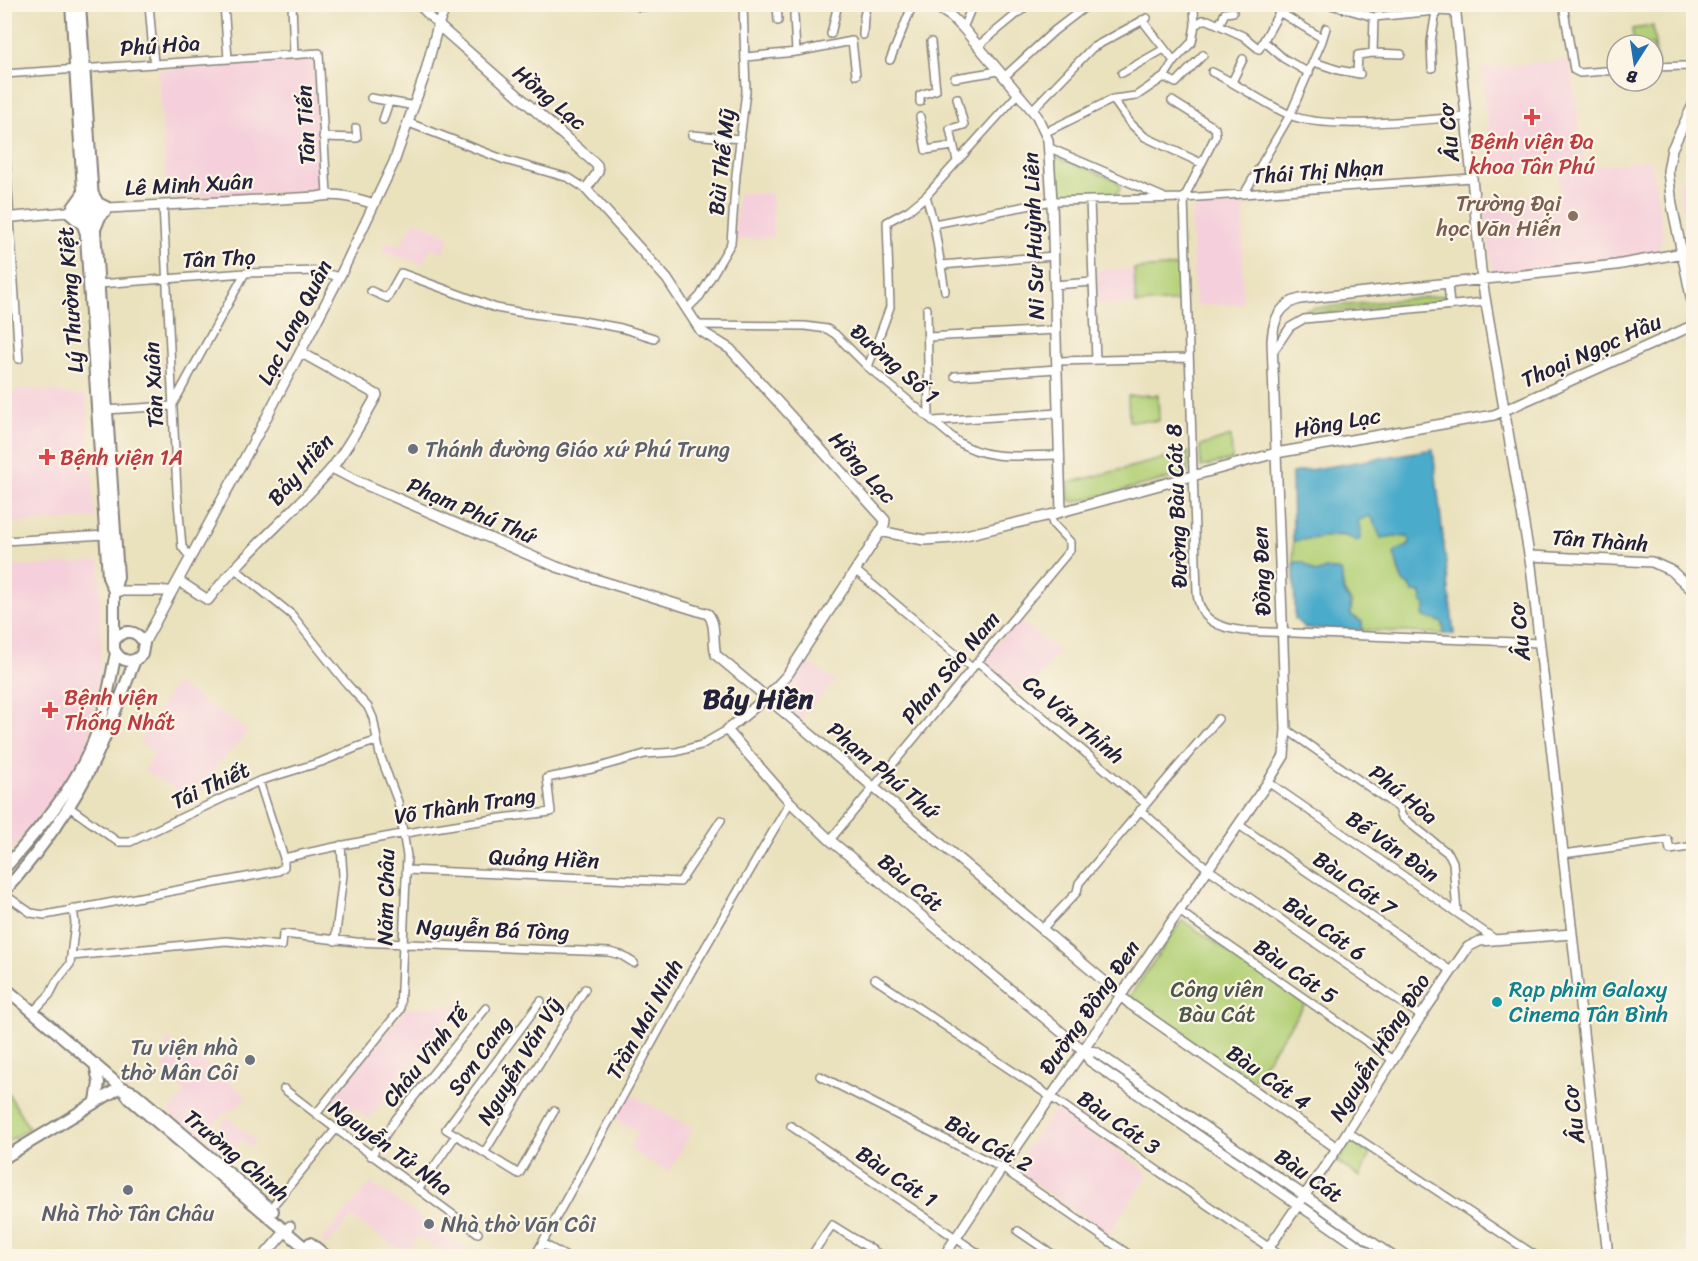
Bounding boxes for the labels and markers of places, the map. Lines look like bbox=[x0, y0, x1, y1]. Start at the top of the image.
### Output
marker: Bệnh viện Đa khoa Tân Phú bbox=[1523, 108, 1541, 126]
place label: Bệnh viện Đa khoa Tân Phú bbox=[1469, 122, 1595, 186]
place label: Trường Đại học Văn Hiến bbox=[1436, 184, 1562, 248]
marker: Trường Đại học Văn Hiến bbox=[1566, 209, 1580, 223]
place label: Thánh đường Giáo xứ Phú Trung bbox=[425, 430, 730, 469]
place label: Bệnh viện 1A bbox=[60, 438, 183, 477]
marker: Thánh đường Giáo xứ Phú Trung bbox=[406, 442, 420, 456]
marker: Bệnh viện 1A bbox=[38, 448, 56, 466]
place label: Bệnh viện Thống Nhất bbox=[64, 678, 175, 742]
marker: Bệnh viện Thống Nhất bbox=[41, 701, 59, 719]
place label: Rạp phim Galaxy Cinema Tân Bình bbox=[1509, 970, 1668, 1034]
marker: Rạp phim Galaxy Cinema Tân Bình bbox=[1490, 995, 1504, 1009]
place label: Tu viện nhà thờ Mân Côi bbox=[121, 1028, 239, 1092]
marker: Tu viện nhà thờ Mân Côi bbox=[243, 1053, 257, 1067]
marker: Nhà Thờ Tân Châu bbox=[121, 1183, 135, 1197]
place label: Nhà Thờ Tân Châu bbox=[42, 1194, 214, 1233]
place label: Nhà thờ Văn Côi bbox=[441, 1205, 596, 1244]
marker: Nhà thờ Văn Côi bbox=[422, 1217, 436, 1231]

